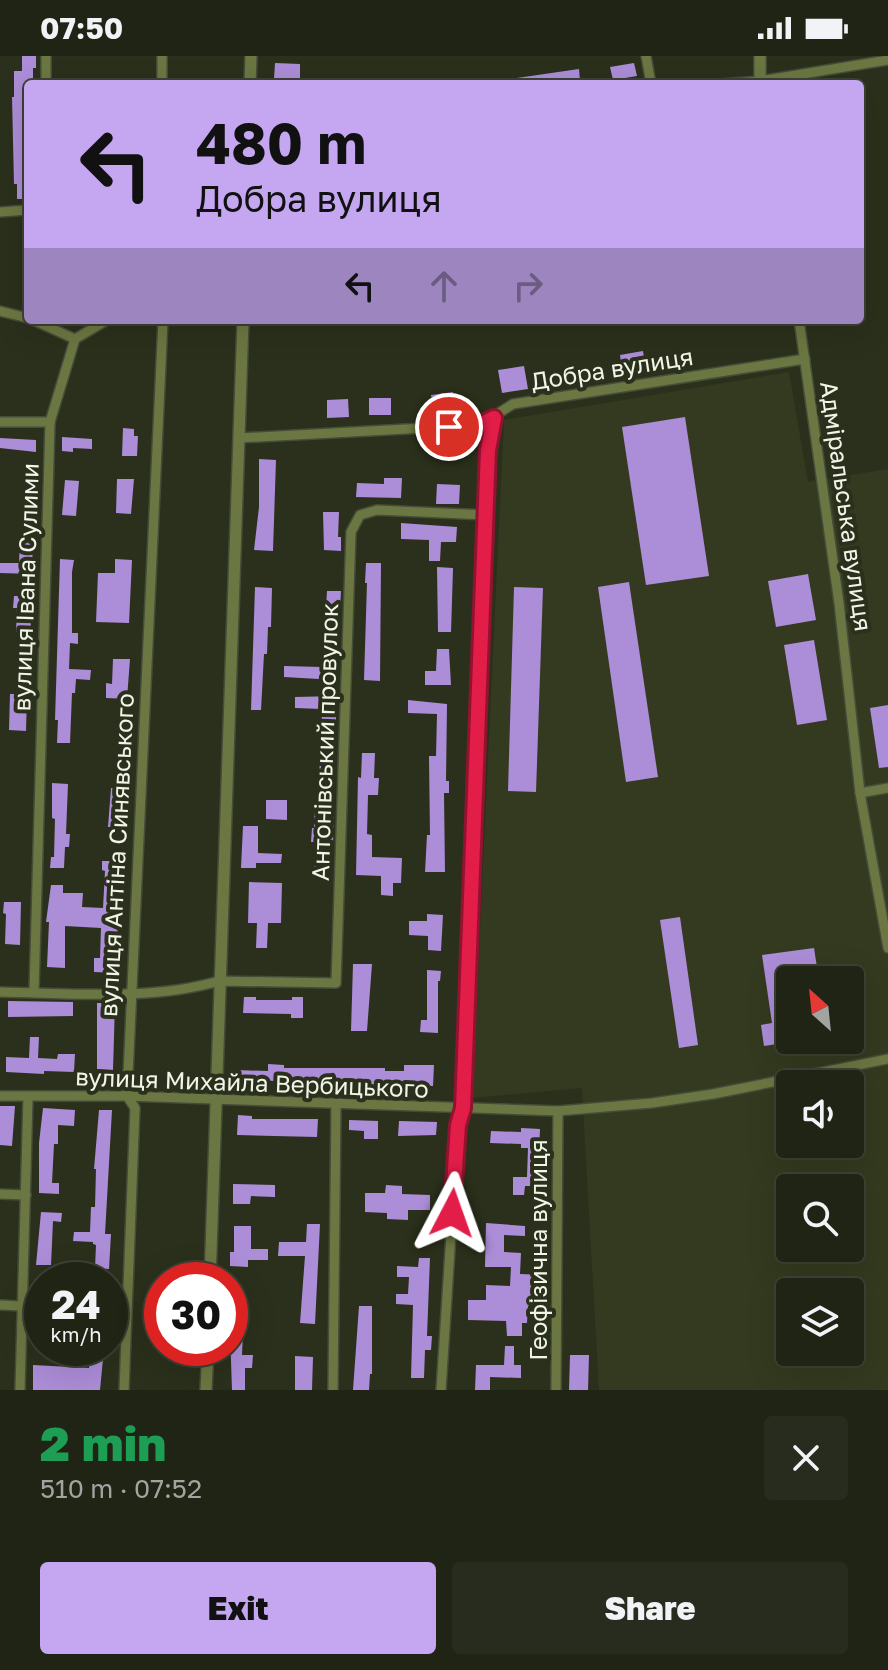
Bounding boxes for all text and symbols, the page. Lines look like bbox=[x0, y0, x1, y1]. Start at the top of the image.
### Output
text: 07:50 bbox=[40, 10, 123, 46]
text: 480 m bbox=[196, 109, 366, 176]
icon: left bbox=[64, 112, 168, 216]
text: Добра вулиця bbox=[196, 177, 442, 220]
icon: left bbox=[338, 264, 382, 308]
icon: ahead bbox=[422, 264, 466, 308]
icon: right bbox=[506, 264, 550, 308]
street label: Добра вулиця bbox=[529, 341, 695, 395]
street label: Адміральська вулиця bbox=[815, 379, 879, 633]
pin bbox=[415, 393, 483, 461]
icon: arrive bbox=[427, 405, 471, 449]
street label: вулиця Івана Сулими bbox=[6, 462, 44, 712]
street label: Антонівський провулок bbox=[305, 602, 343, 881]
street label: вулиця Антіна Синявського bbox=[93, 692, 139, 1018]
north arrow bbox=[776, 966, 864, 1054]
map controls bbox=[776, 966, 864, 1366]
street label: вулиця Михайла Вербицького bbox=[75, 1061, 429, 1103]
button: sound bbox=[776, 1070, 864, 1158]
street label: Геофізична вулиця bbox=[523, 1139, 552, 1361]
position arrow bbox=[410, 1171, 494, 1255]
button: search bbox=[776, 1174, 864, 1262]
speed limit sign: 30 bbox=[144, 1262, 248, 1366]
button: layers bbox=[776, 1278, 864, 1366]
text: 24 bbox=[51, 1280, 101, 1328]
text: km/h bbox=[51, 1322, 101, 1346]
text: 2 min bbox=[40, 1414, 166, 1472]
button: close bbox=[764, 1416, 848, 1500]
text: 510 m · 07:52 bbox=[40, 1473, 202, 1504]
button: Exit bbox=[40, 1562, 436, 1654]
button: Share bbox=[452, 1562, 848, 1654]

